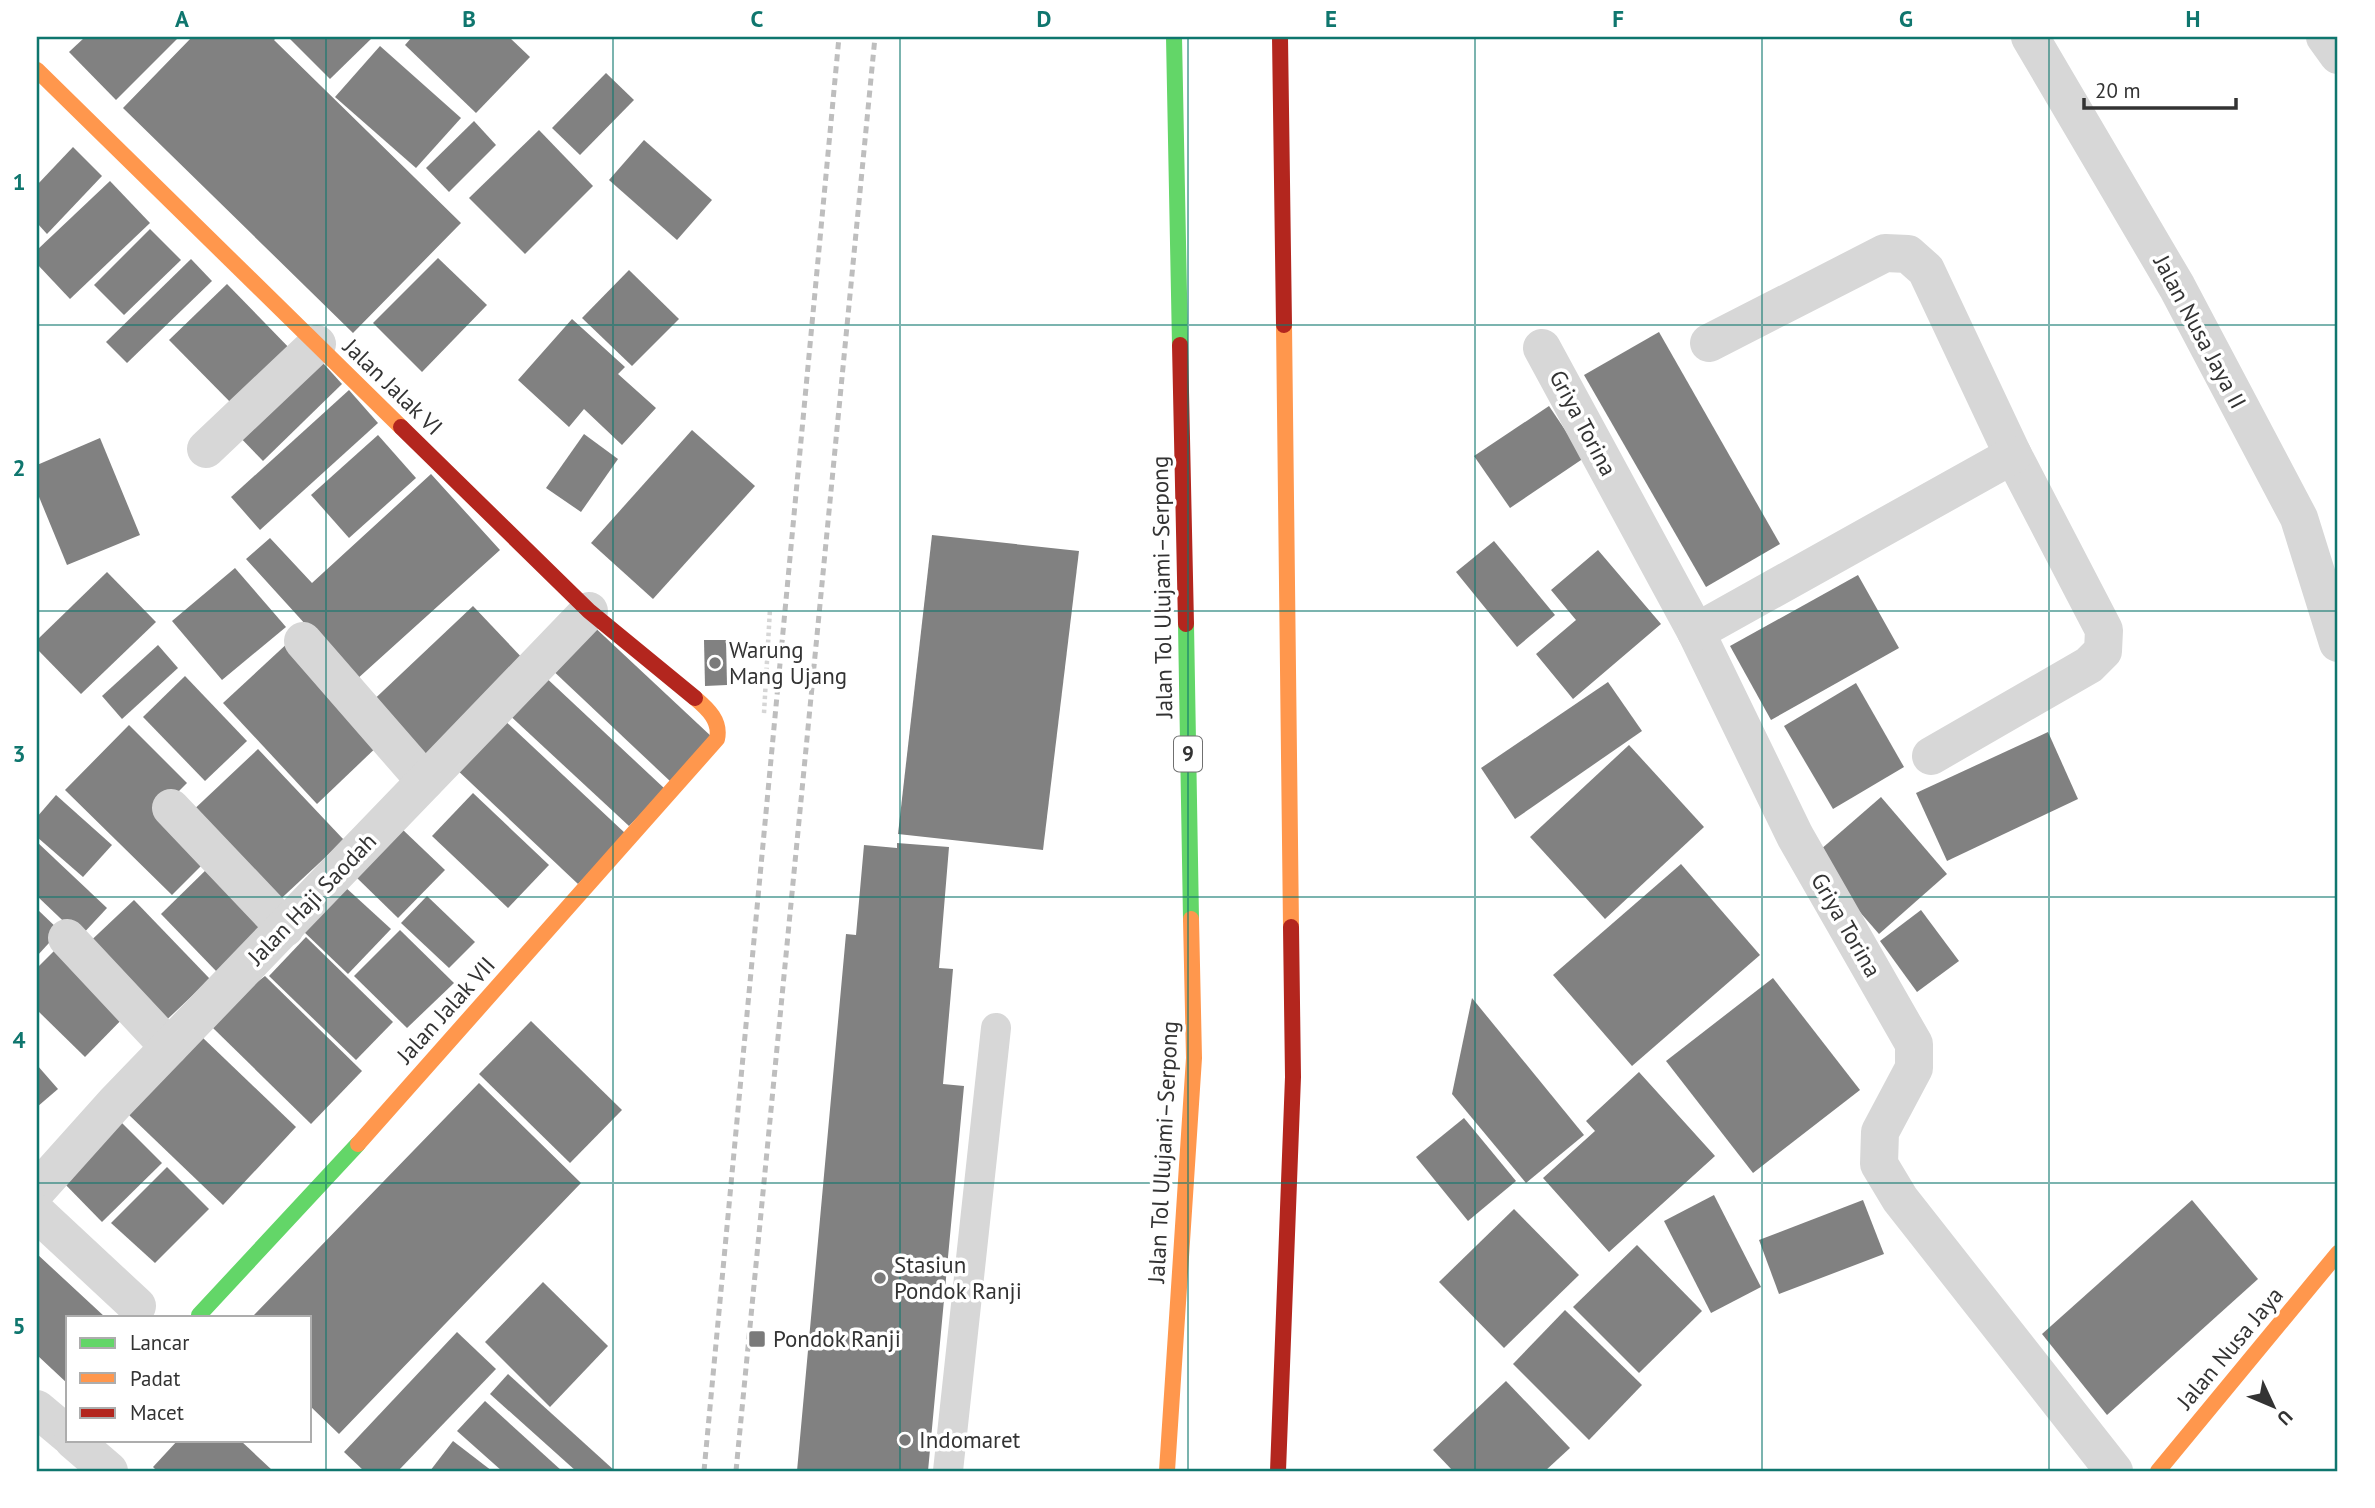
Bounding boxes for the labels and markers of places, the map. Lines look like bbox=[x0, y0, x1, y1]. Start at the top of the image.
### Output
place label: Warung Mang Ujang bbox=[729, 635, 847, 690]
marker: Warung Mang Ujang bbox=[707, 655, 723, 671]
place label: Stasiun Pondok Ranji bbox=[894, 1250, 1022, 1305]
marker: Stasiun Pondok Ranji bbox=[872, 1270, 888, 1286]
place label: Pondok Ranji bbox=[773, 1324, 901, 1353]
marker: Pondok Ranji bbox=[747, 1329, 767, 1349]
place label: Indomaret bbox=[919, 1425, 1021, 1454]
marker: Indomaret bbox=[897, 1432, 913, 1448]

